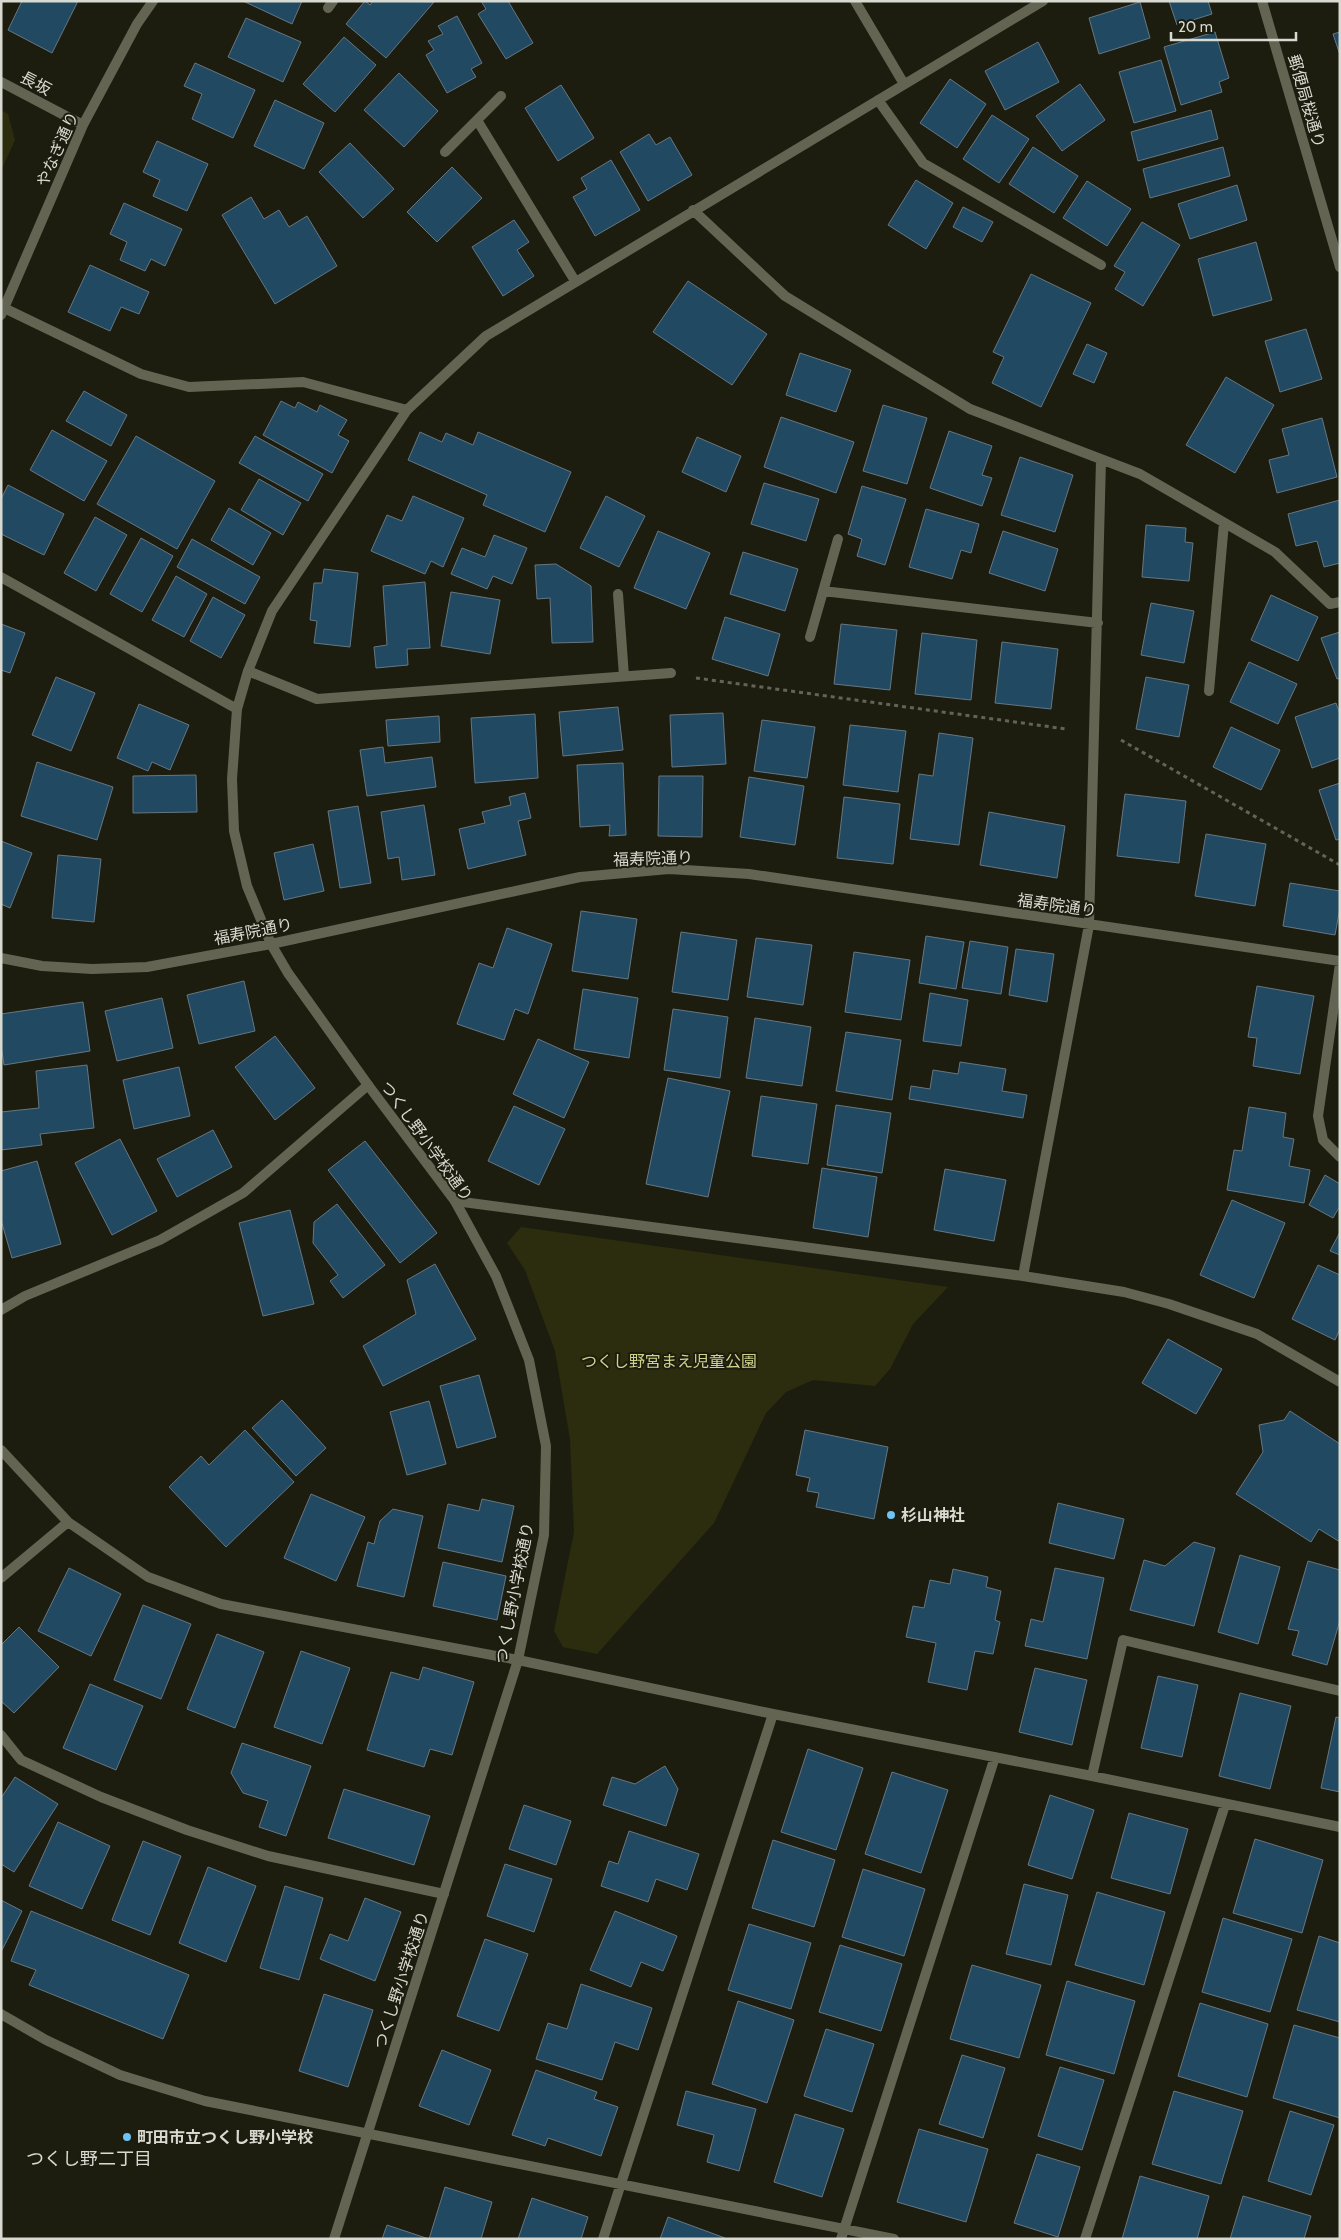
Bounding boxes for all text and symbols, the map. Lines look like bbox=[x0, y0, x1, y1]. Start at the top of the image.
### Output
scale bar bbox=[1171, 10, 1296, 42]
text: 20 m bbox=[1178, 18, 1213, 36]
street label: 郵便局桜通り bbox=[1284, 52, 1329, 150]
street label: 長坂 bbox=[17, 68, 54, 99]
street label: やなぎ通り bbox=[33, 109, 82, 190]
street label: 福寿院通り bbox=[613, 848, 693, 869]
street label: 福寿院通り bbox=[1016, 891, 1098, 920]
street label: 福寿院通り bbox=[212, 915, 294, 948]
street label: つくし野小学校通り bbox=[377, 1077, 477, 1205]
park label: つくし野宮まえ児童公園 bbox=[581, 1352, 757, 1371]
place label: 杉山神社 bbox=[901, 1506, 965, 1525]
marker: 杉山神社 bbox=[885, 1509, 897, 1521]
street label: つくし野小学校通り bbox=[491, 1521, 538, 1666]
street label: つくし野小学校通り bbox=[370, 1909, 433, 2052]
place label: 町田市立つくし野小学校 bbox=[137, 2128, 313, 2147]
marker: 町田市立つくし野小学校 bbox=[121, 2131, 133, 2143]
district label: つくし野二丁目 bbox=[26, 2148, 152, 2170]

